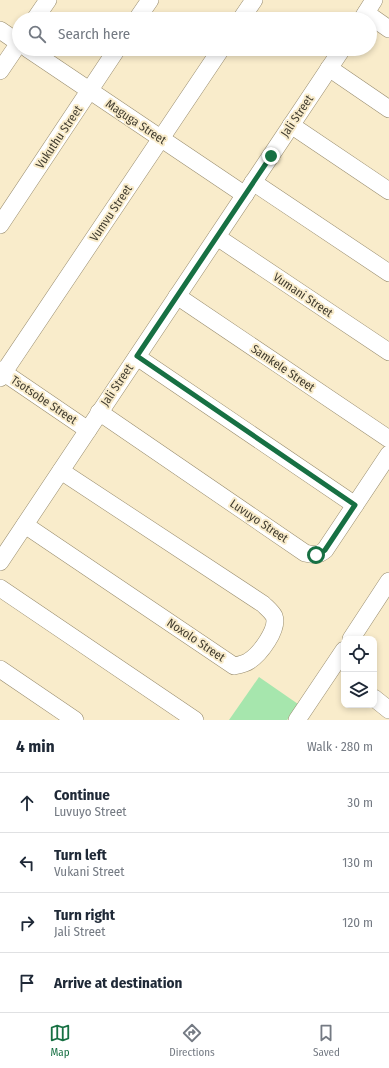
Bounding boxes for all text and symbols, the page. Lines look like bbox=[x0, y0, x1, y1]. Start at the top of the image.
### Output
search box bbox=[12, 12, 377, 56]
icon: search bbox=[26, 23, 48, 45]
text: Search here bbox=[58, 25, 130, 43]
street label: Jali Street bbox=[278, 92, 316, 140]
street label: Maguga Street bbox=[103, 97, 169, 147]
street label: Vukuthu Street bbox=[33, 103, 85, 171]
route end bbox=[262, 147, 280, 165]
street label: Vumvu Street bbox=[87, 182, 135, 244]
street label: Vumani Street bbox=[271, 270, 336, 320]
street label: Samkele Street bbox=[248, 342, 318, 394]
street label: Jali Street bbox=[98, 361, 136, 409]
street label: Tsotsobe Street bbox=[8, 373, 80, 427]
street label: Luvuyo Street bbox=[227, 496, 291, 546]
route start bbox=[307, 546, 325, 564]
street label: Noxolo Street bbox=[164, 616, 228, 664]
map controls bbox=[341, 636, 377, 708]
button: locate bbox=[341, 636, 377, 672]
button: layers bbox=[341, 672, 377, 708]
text: 4 min bbox=[16, 736, 55, 757]
text: Walk · 280 m bbox=[307, 739, 373, 754]
text: Continue bbox=[54, 786, 110, 804]
icon: ahead bbox=[16, 792, 38, 814]
text: 30 m bbox=[347, 795, 373, 810]
text: Luvuyo Street bbox=[54, 804, 127, 819]
text: Turn left bbox=[54, 846, 107, 864]
icon: left bbox=[16, 852, 38, 874]
text: 130 m bbox=[342, 855, 373, 870]
text: Vukani Street bbox=[54, 864, 125, 879]
text: Turn right bbox=[54, 906, 115, 924]
icon: right bbox=[16, 912, 38, 934]
text: 120 m bbox=[342, 915, 373, 930]
text: Jali Street bbox=[54, 924, 106, 939]
icon: arrive bbox=[16, 972, 38, 994]
text: Arrive at destination bbox=[54, 974, 182, 992]
tab: Map bbox=[49, 1022, 71, 1059]
tab: Directions bbox=[169, 1022, 215, 1059]
tab: Saved bbox=[313, 1022, 340, 1059]

